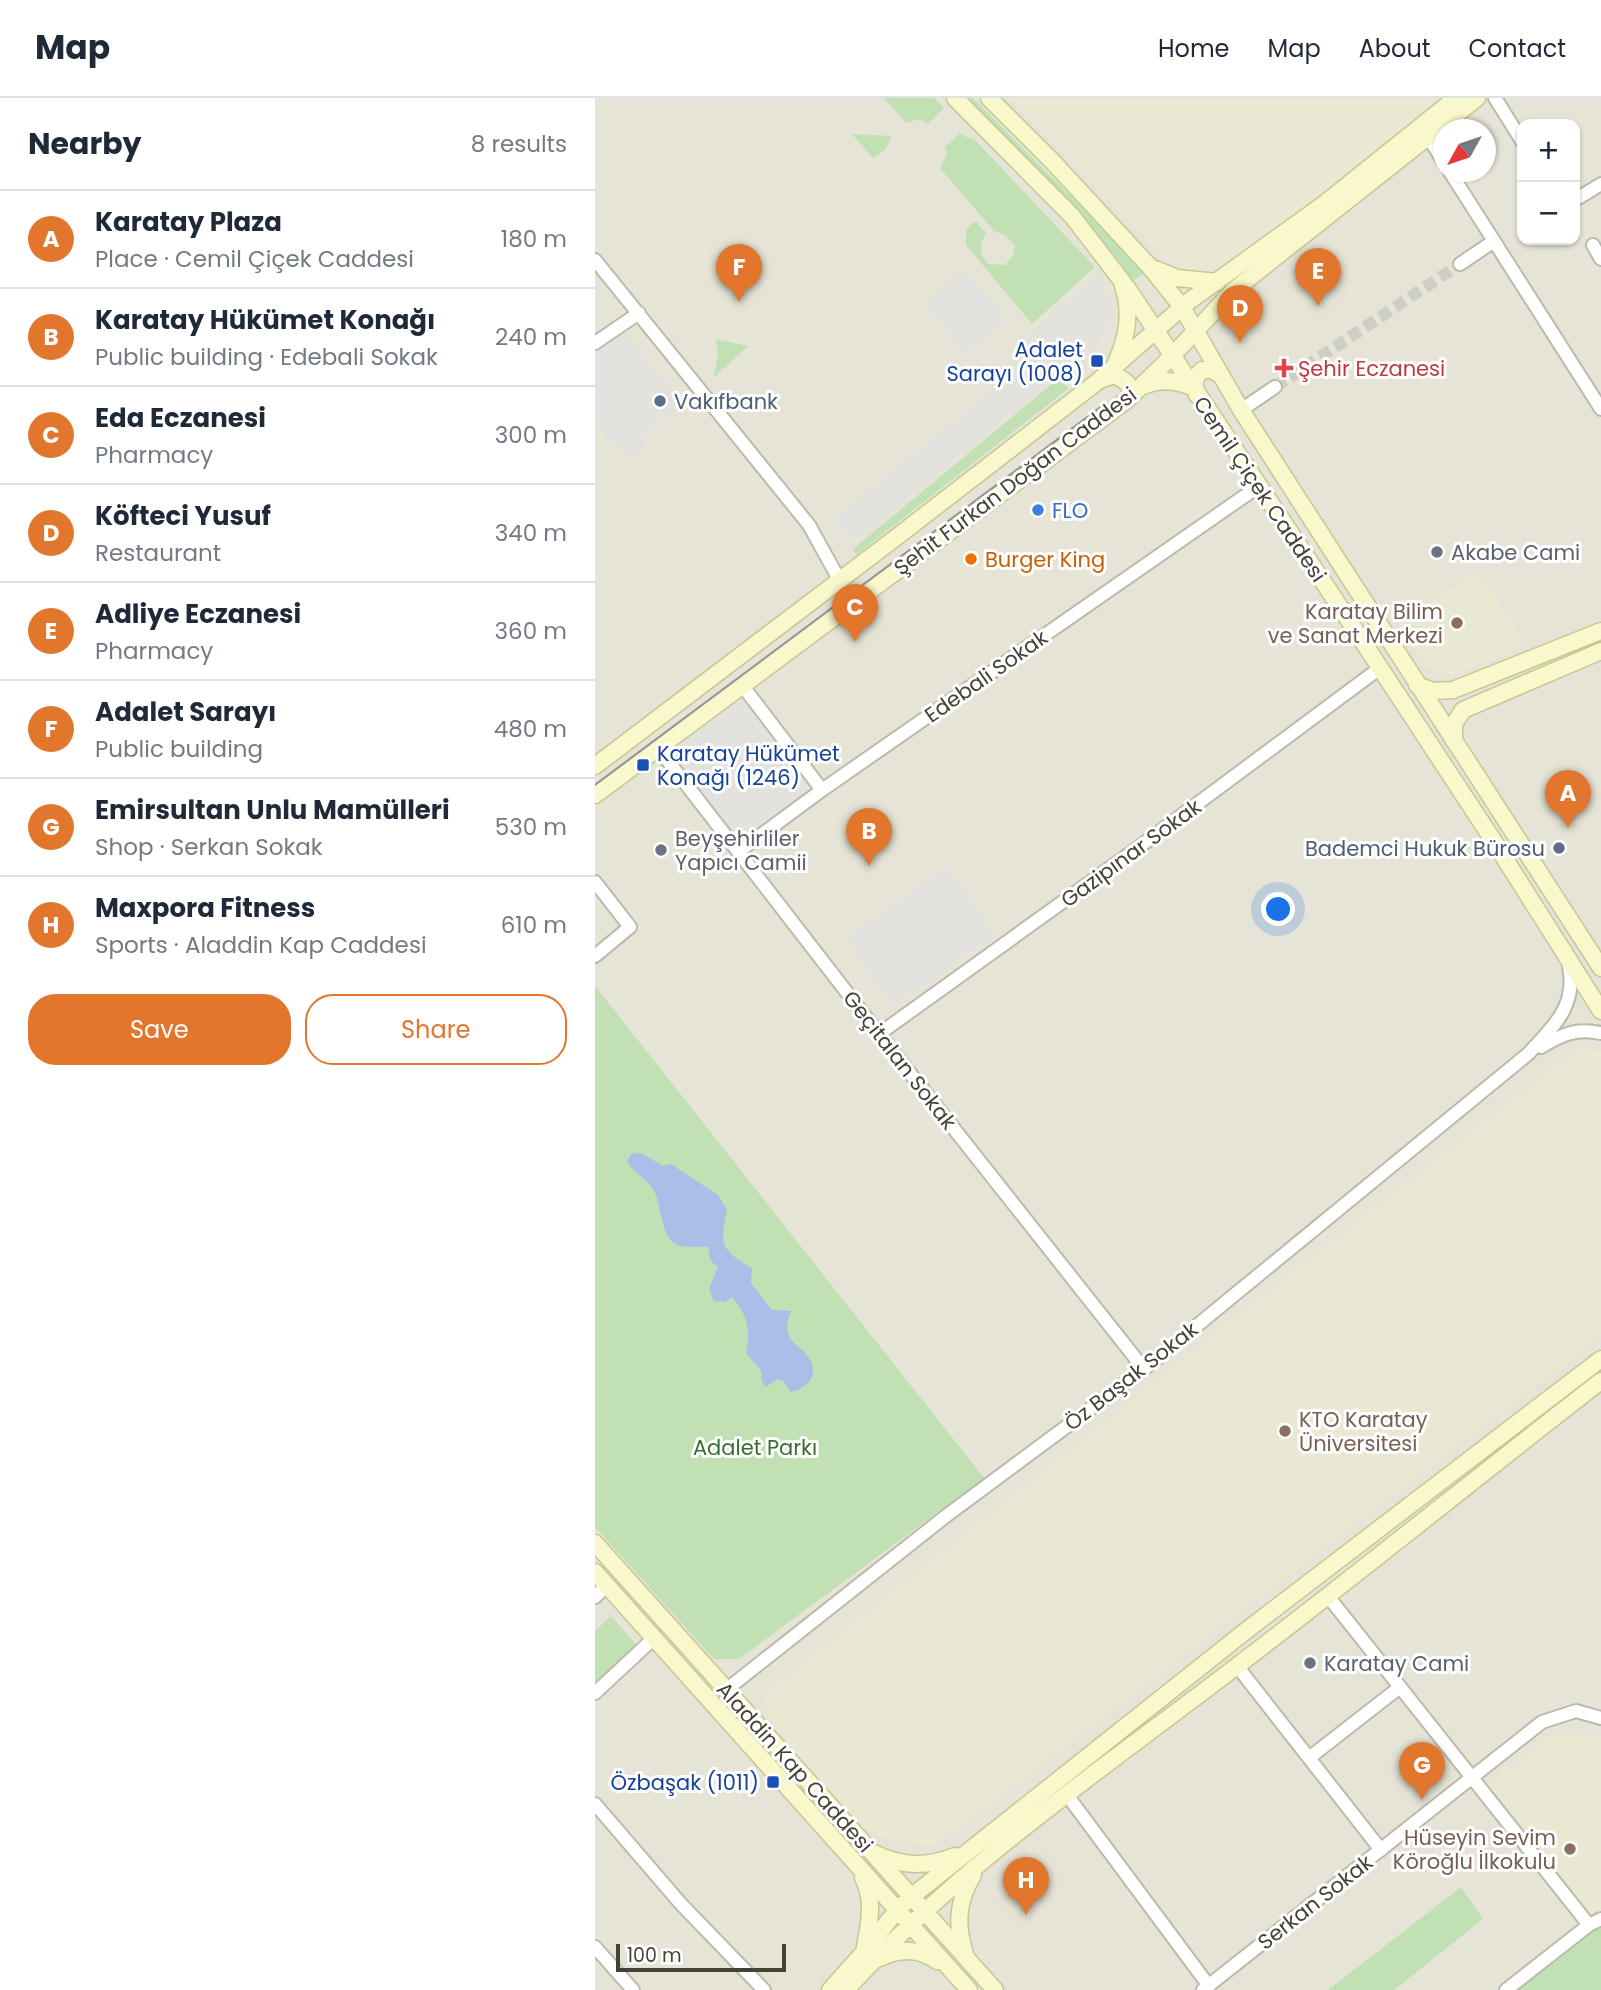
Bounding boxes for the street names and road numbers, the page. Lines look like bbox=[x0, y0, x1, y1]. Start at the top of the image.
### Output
street label: Şehit Furkan Doğan Caddesi bbox=[888, 380, 1142, 582]
street label: Cemil Çiçek Caddesi bbox=[1187, 390, 1333, 588]
street label: Edebali Sokak bbox=[919, 623, 1053, 729]
street label: Gazipınar Sokak bbox=[1055, 792, 1207, 914]
street label: Geçitalan Sokak bbox=[837, 984, 964, 1136]
street label: Öz Başak Sokak bbox=[1058, 1315, 1204, 1437]
street label: Aladdin Kap Caddesi bbox=[710, 1675, 880, 1859]
street label: Serkan Sokak bbox=[1251, 1848, 1379, 1956]

